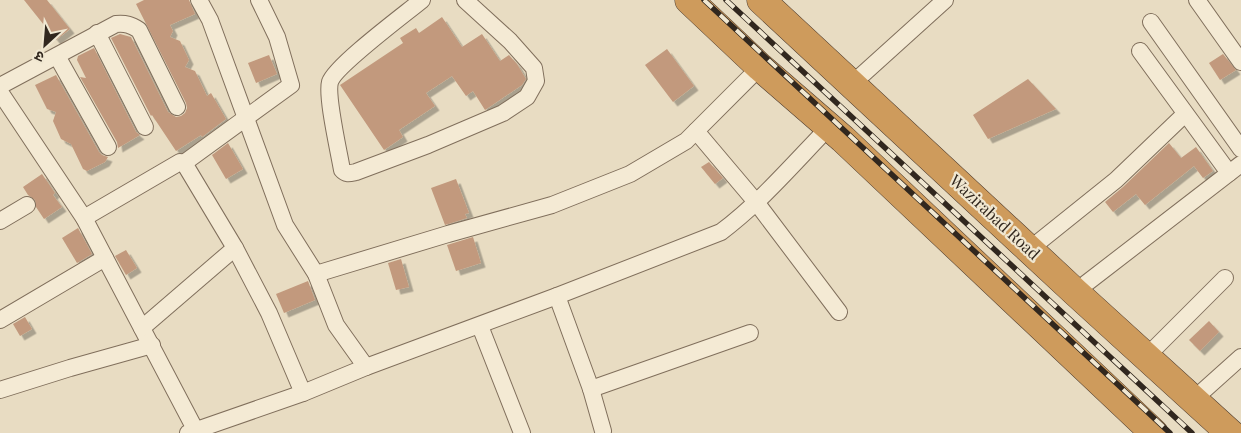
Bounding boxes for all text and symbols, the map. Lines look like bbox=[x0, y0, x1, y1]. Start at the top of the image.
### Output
north arrow bbox=[20, 20, 70, 70]
text: उ bbox=[31, 46, 47, 67]
street label: Wazirabad Road bbox=[945, 169, 1045, 264]

